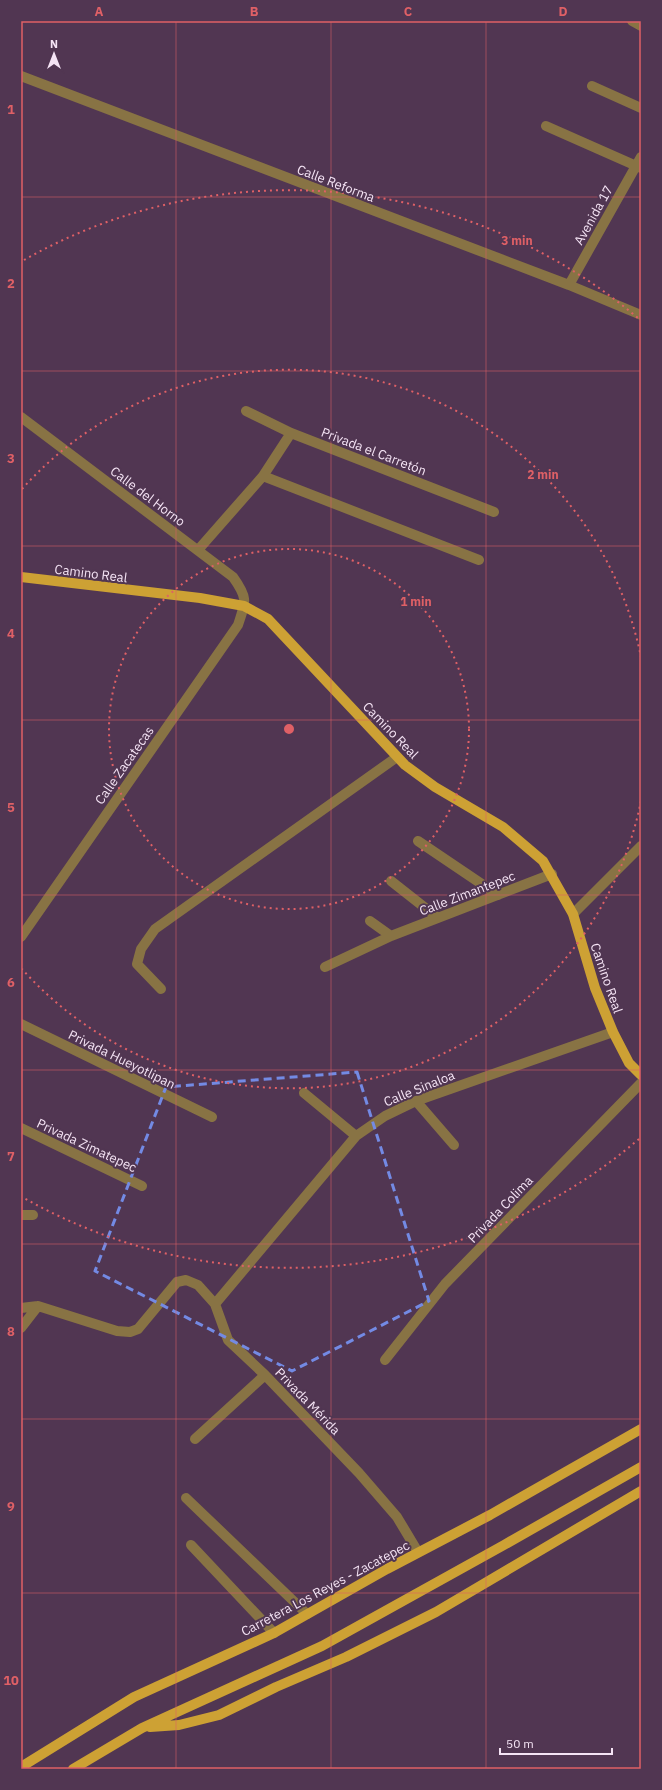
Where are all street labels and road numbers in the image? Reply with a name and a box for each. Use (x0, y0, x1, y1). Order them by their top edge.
street label: Calle Reforma (294, 161, 377, 206)
street label: Avenida 17 (570, 183, 617, 248)
street label: Privada el Carretón (319, 424, 429, 479)
street label: Calle del Horno (107, 463, 189, 530)
street label: Camino Real (54, 561, 129, 586)
street label: Camino Real (359, 698, 422, 763)
street label: Calle Zacatecas (91, 723, 158, 808)
street label: Calle Zimantepec (417, 867, 518, 920)
street label: Camino Real (587, 941, 627, 1016)
street label: Privada Hueyotlipan (65, 1026, 178, 1093)
street label: Calle Sinaloa (381, 1066, 457, 1110)
street label: Privada Zimatepec (34, 1115, 140, 1176)
street label: Privada Colima (464, 1172, 537, 1247)
street label: Privada Mérida (271, 1364, 344, 1438)
street label: Carretera Los Reyes - Zacatepec (238, 1537, 413, 1640)

